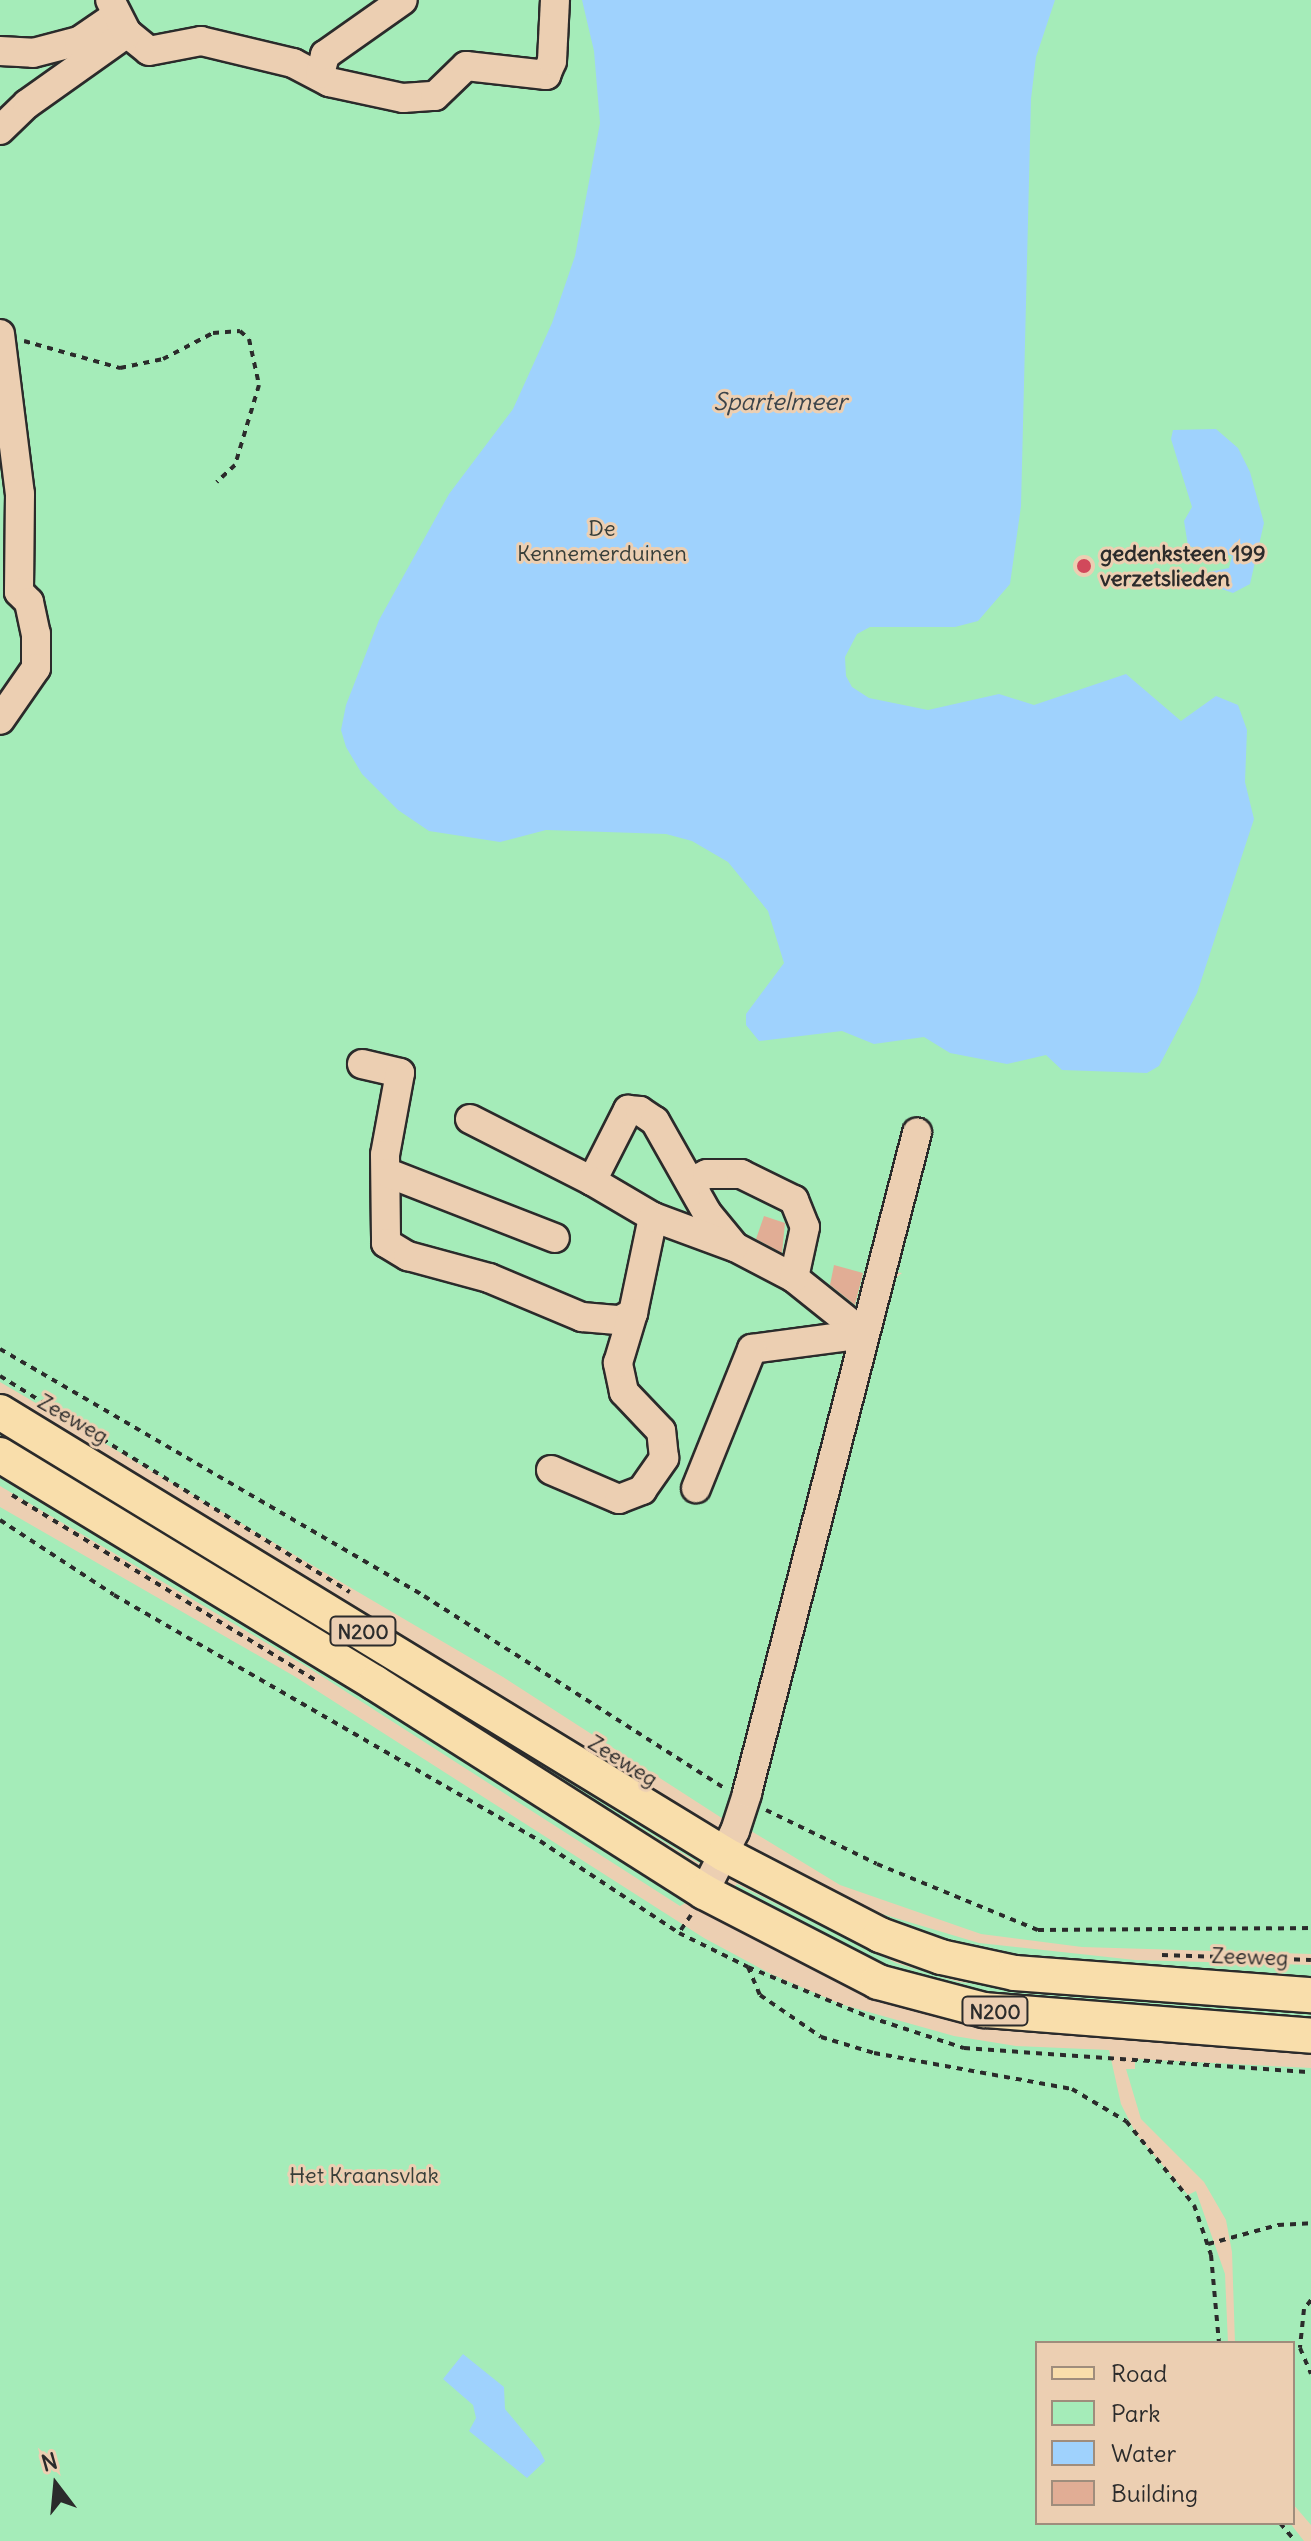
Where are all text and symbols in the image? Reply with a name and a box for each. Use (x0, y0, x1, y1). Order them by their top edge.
water label: Spartelmeer (713, 388, 847, 416)
park label: De Kennemerduinen (517, 515, 687, 566)
place label: gedenksteen 199 verzetslieden (1100, 540, 1266, 592)
marker: gedenksteen 199 verzetslieden (1075, 557, 1093, 575)
street label: Zeeweg (33, 1388, 113, 1450)
road number: N200 (329, 1615, 397, 1647)
street label: Zeeweg (583, 1729, 663, 1793)
street label: Zeeweg (1211, 1942, 1289, 1972)
road number: N200 (961, 1995, 1029, 2027)
park label: Het Kraansvlak (289, 2163, 439, 2189)
legend (1035, 2341, 1295, 2525)
text: Road (1111, 2358, 1167, 2388)
text: Park (1111, 2398, 1161, 2428)
text: Water (1111, 2438, 1176, 2468)
north arrow (16, 2445, 96, 2525)
text: N (38, 2446, 61, 2477)
text: Building (1111, 2478, 1198, 2508)

